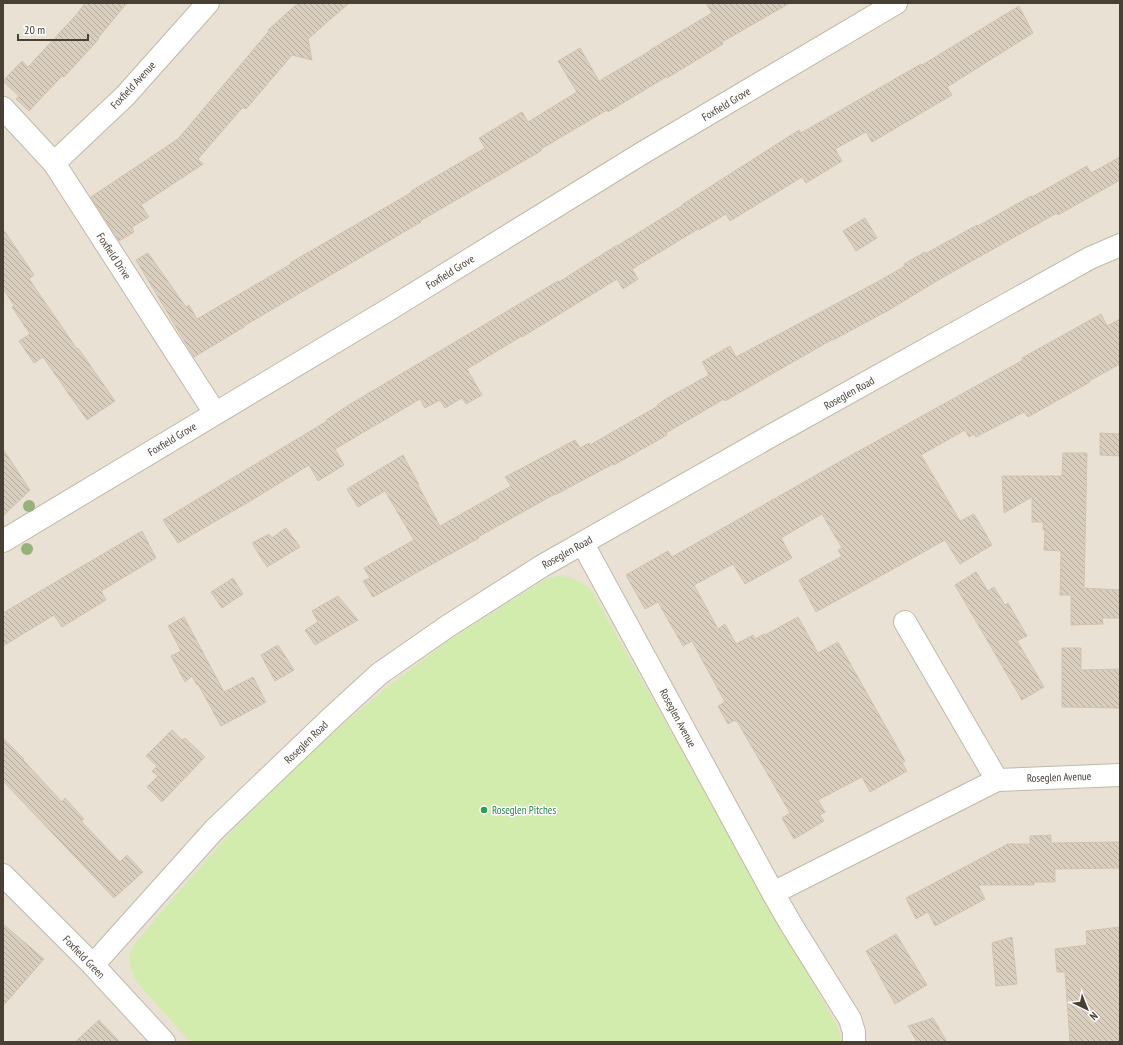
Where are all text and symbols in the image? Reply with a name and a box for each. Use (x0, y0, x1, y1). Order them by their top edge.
scale bar (18, 16, 88, 42)
text: 20 m (24, 22, 45, 37)
street label: Foxfield Avenue (107, 58, 159, 112)
street label: Foxfield Grove (699, 84, 753, 124)
street label: Foxfield Drive (94, 230, 134, 282)
street label: Foxfield Grove (423, 251, 477, 292)
street label: Roseglen Road (821, 373, 877, 413)
street label: Foxfield Grove (145, 419, 199, 459)
street label: Roseglen Road (539, 532, 595, 572)
street label: Roseglen Avenue (657, 686, 699, 750)
street label: Roseglen Road (281, 718, 331, 766)
street label: Roseglen Avenue (1027, 769, 1092, 785)
place label: Roseglen Pitches (492, 803, 556, 817)
marker: Roseglen Pitches (479, 805, 489, 815)
street label: Foxfield Green (60, 932, 108, 982)
north arrow (1067, 989, 1107, 1029)
text: N (1087, 1009, 1101, 1023)

